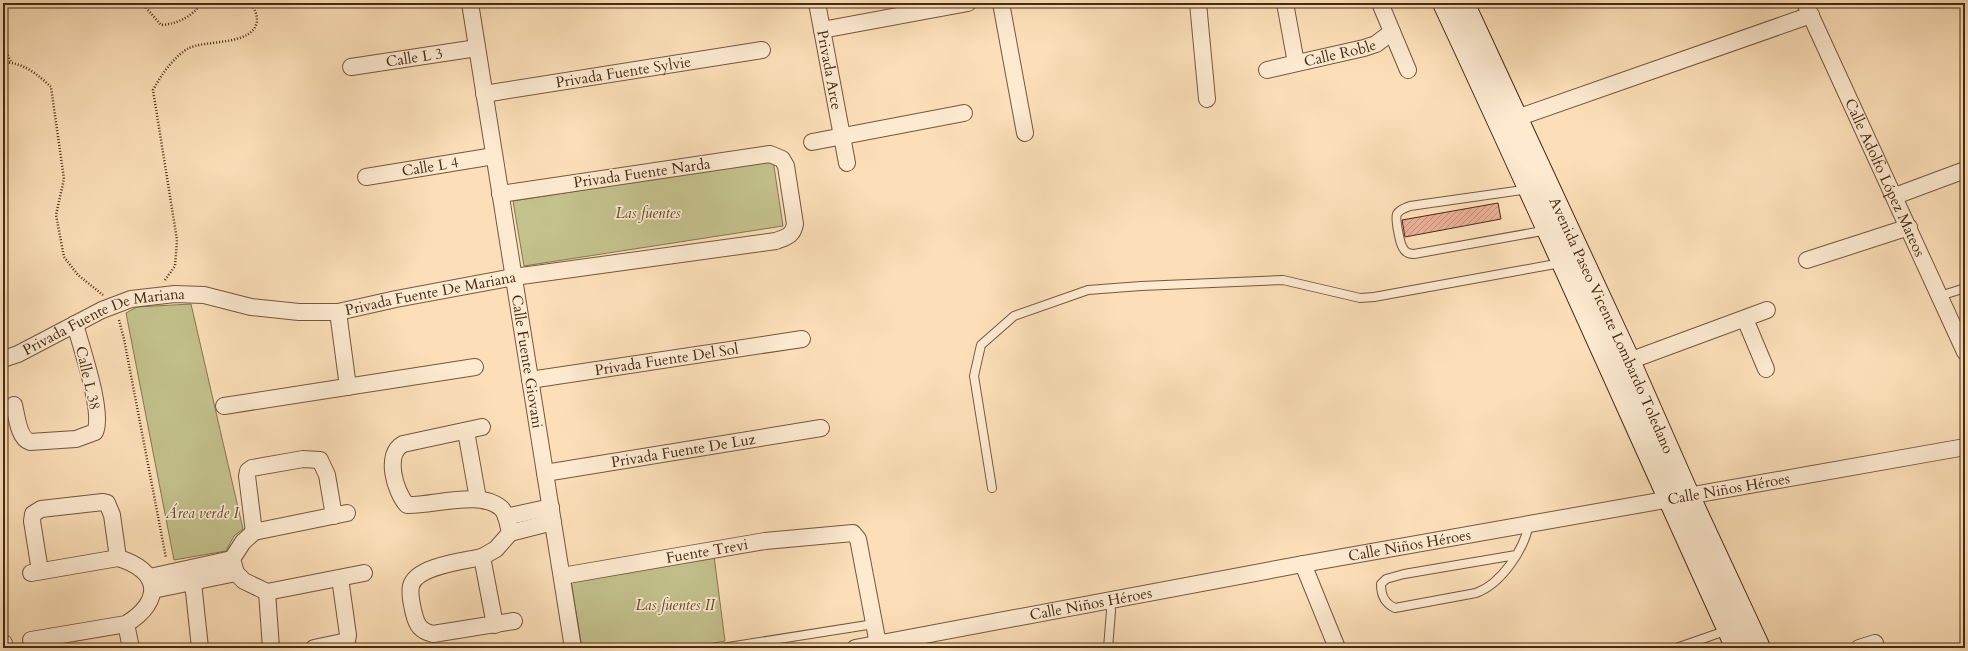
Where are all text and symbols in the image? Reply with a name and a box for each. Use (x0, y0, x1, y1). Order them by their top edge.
street label: Privada Arce (812, 28, 847, 112)
street label: Calle Roble (1302, 35, 1379, 71)
street label: Calle L 3 (384, 43, 444, 72)
street label: Privada Fuente Sylvie (554, 51, 693, 93)
street label: Calle Adolfo López Mateos (1840, 95, 1930, 260)
street label: Calle L 4 (400, 152, 460, 181)
street label: Privada Fuente Narda (572, 153, 712, 193)
street label: Avenida Paseo Vicente Lombardo Toledano (1544, 194, 1679, 457)
park label: Las fuentes (615, 203, 681, 223)
street label: Privada Fuente De Mariana (343, 267, 518, 320)
street label: Privada Fuente De Mariana (19, 284, 186, 360)
street label: Calle Fuente Giovani (507, 293, 548, 430)
street label: Privada Fuente Del Sol (593, 339, 740, 380)
street label: Calle L 38 (71, 344, 105, 412)
street label: Privada Fuente De Luz (610, 429, 757, 472)
street label: Calle Niños Héroes (1666, 468, 1791, 509)
park label: Área verde I (165, 503, 239, 523)
street label: Calle Niños Héroes (1347, 525, 1472, 566)
street label: Fuente Trevi (664, 534, 749, 568)
street label: Calle Niños Héroes (1028, 583, 1154, 625)
park label: Las fuentes II (635, 595, 716, 615)

